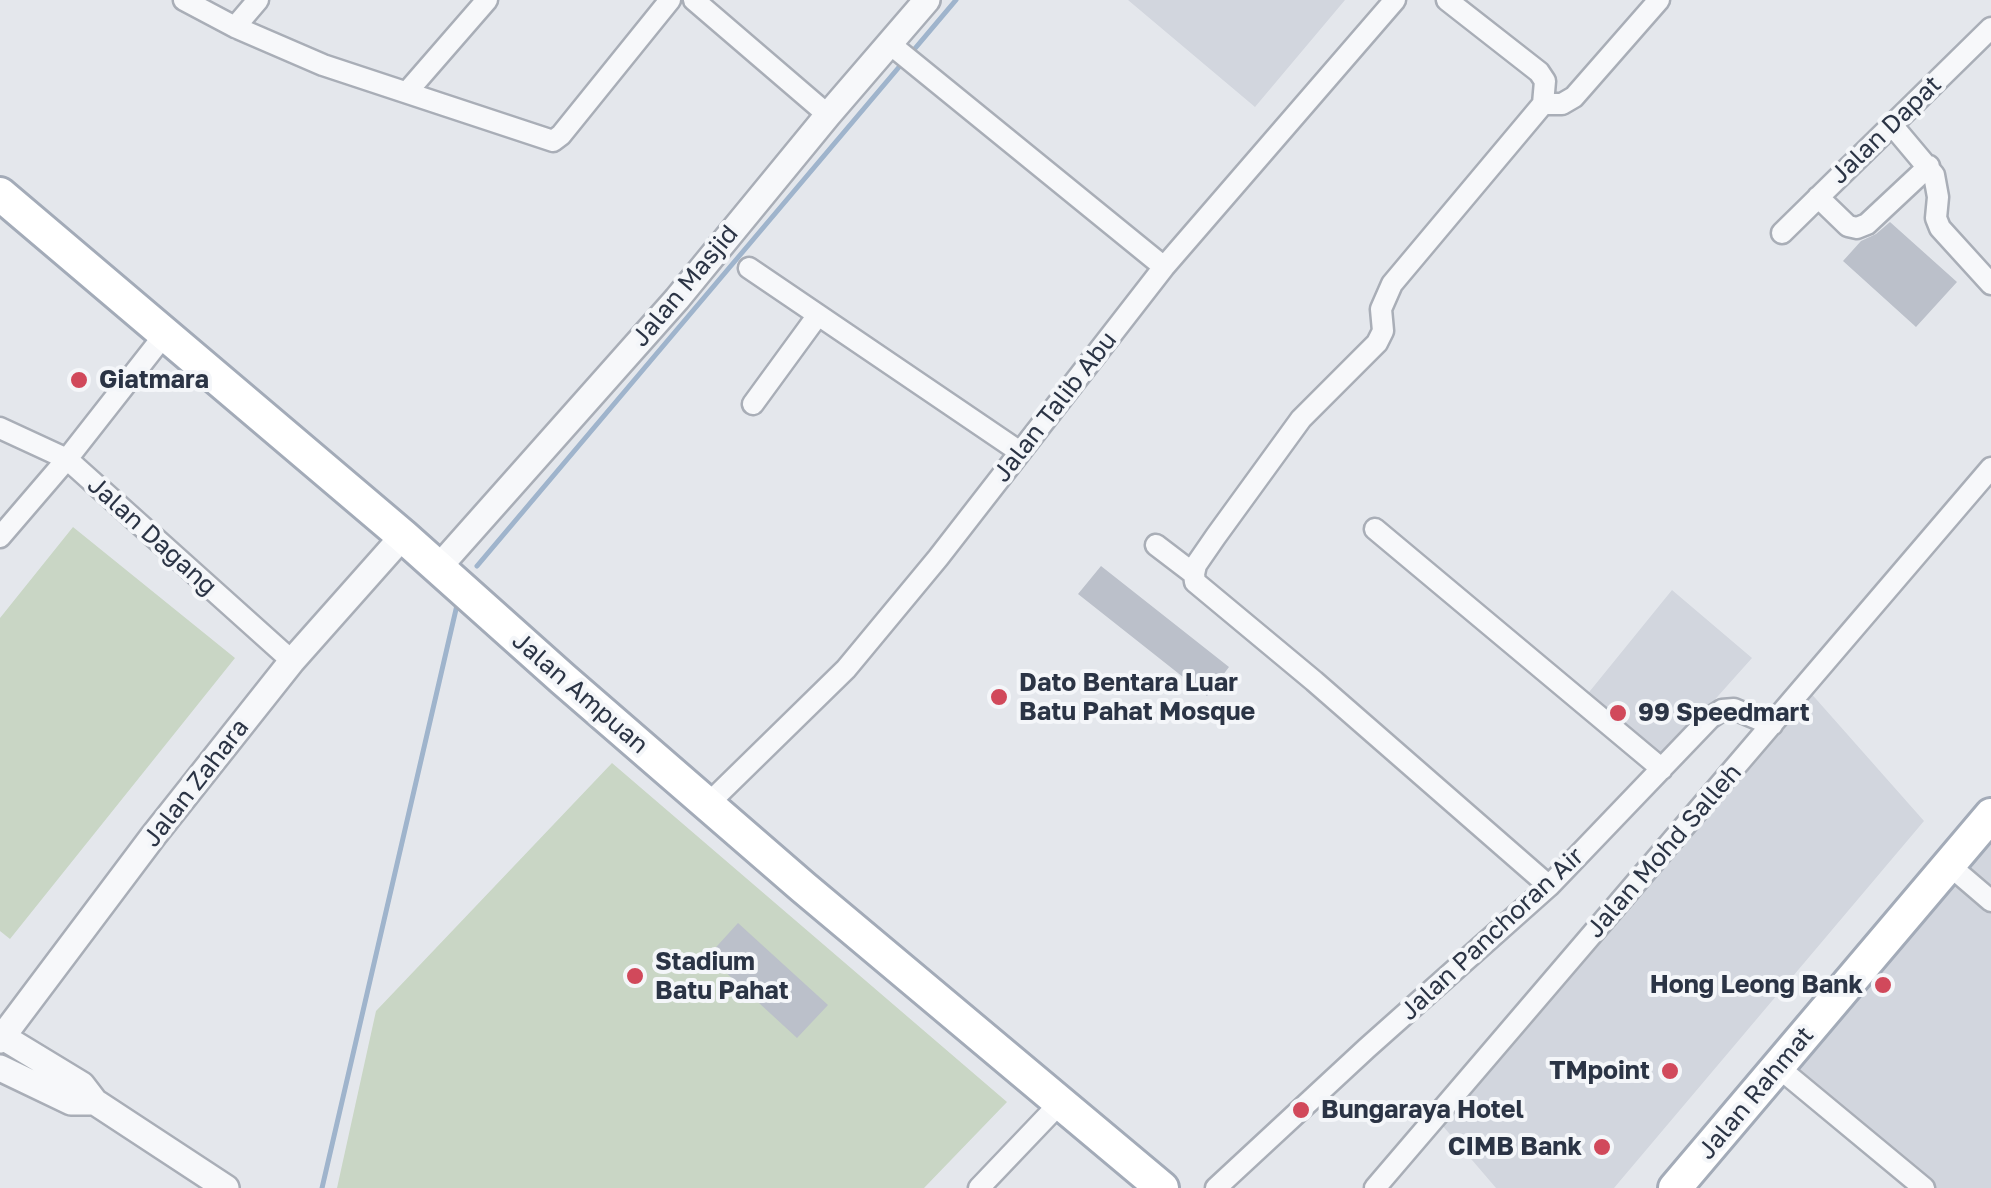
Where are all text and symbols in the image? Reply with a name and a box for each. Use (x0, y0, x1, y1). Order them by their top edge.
street label: Jalan Dapat (1824, 70, 1948, 190)
street label: Jalan Masjid (625, 219, 745, 353)
street label: Jalan Talib Abu (987, 326, 1123, 488)
place label: Giatmara (99, 365, 209, 395)
marker: Giatmara (68, 369, 90, 391)
street label: Jalan Dagang (81, 470, 223, 602)
street label: Jalan Ampuan (506, 626, 654, 760)
place label: Dato Bentara Luar Batu Pahat Mosque (1019, 668, 1255, 727)
marker: Dato Bentara Luar Batu Pahat Mosque (988, 686, 1010, 708)
place label: 99 Speedmart (1638, 698, 1810, 728)
marker: 99 Speedmart (1607, 702, 1629, 724)
street label: Jalan Zahara (137, 713, 255, 853)
street label: Jalan Mohd Salleh (1580, 758, 1748, 944)
street label: Jalan Panchoran Air (1394, 841, 1590, 1027)
place label: Stadium Batu Pahat (655, 947, 789, 1006)
marker: Stadium Batu Pahat (624, 965, 646, 987)
place label: Hong Leong Bank (1650, 970, 1863, 1000)
marker: Hong Leong Bank (1872, 974, 1894, 996)
street label: Jalan Rahmat (1692, 1021, 1820, 1165)
place label: TMpoint (1549, 1056, 1650, 1086)
marker: TMpoint (1659, 1060, 1681, 1082)
place label: Bungaraya Hotel (1321, 1095, 1524, 1125)
marker: Bungaraya Hotel (1290, 1099, 1312, 1121)
place label: CIMB Bank (1448, 1132, 1582, 1162)
marker: CIMB Bank (1591, 1136, 1613, 1158)

